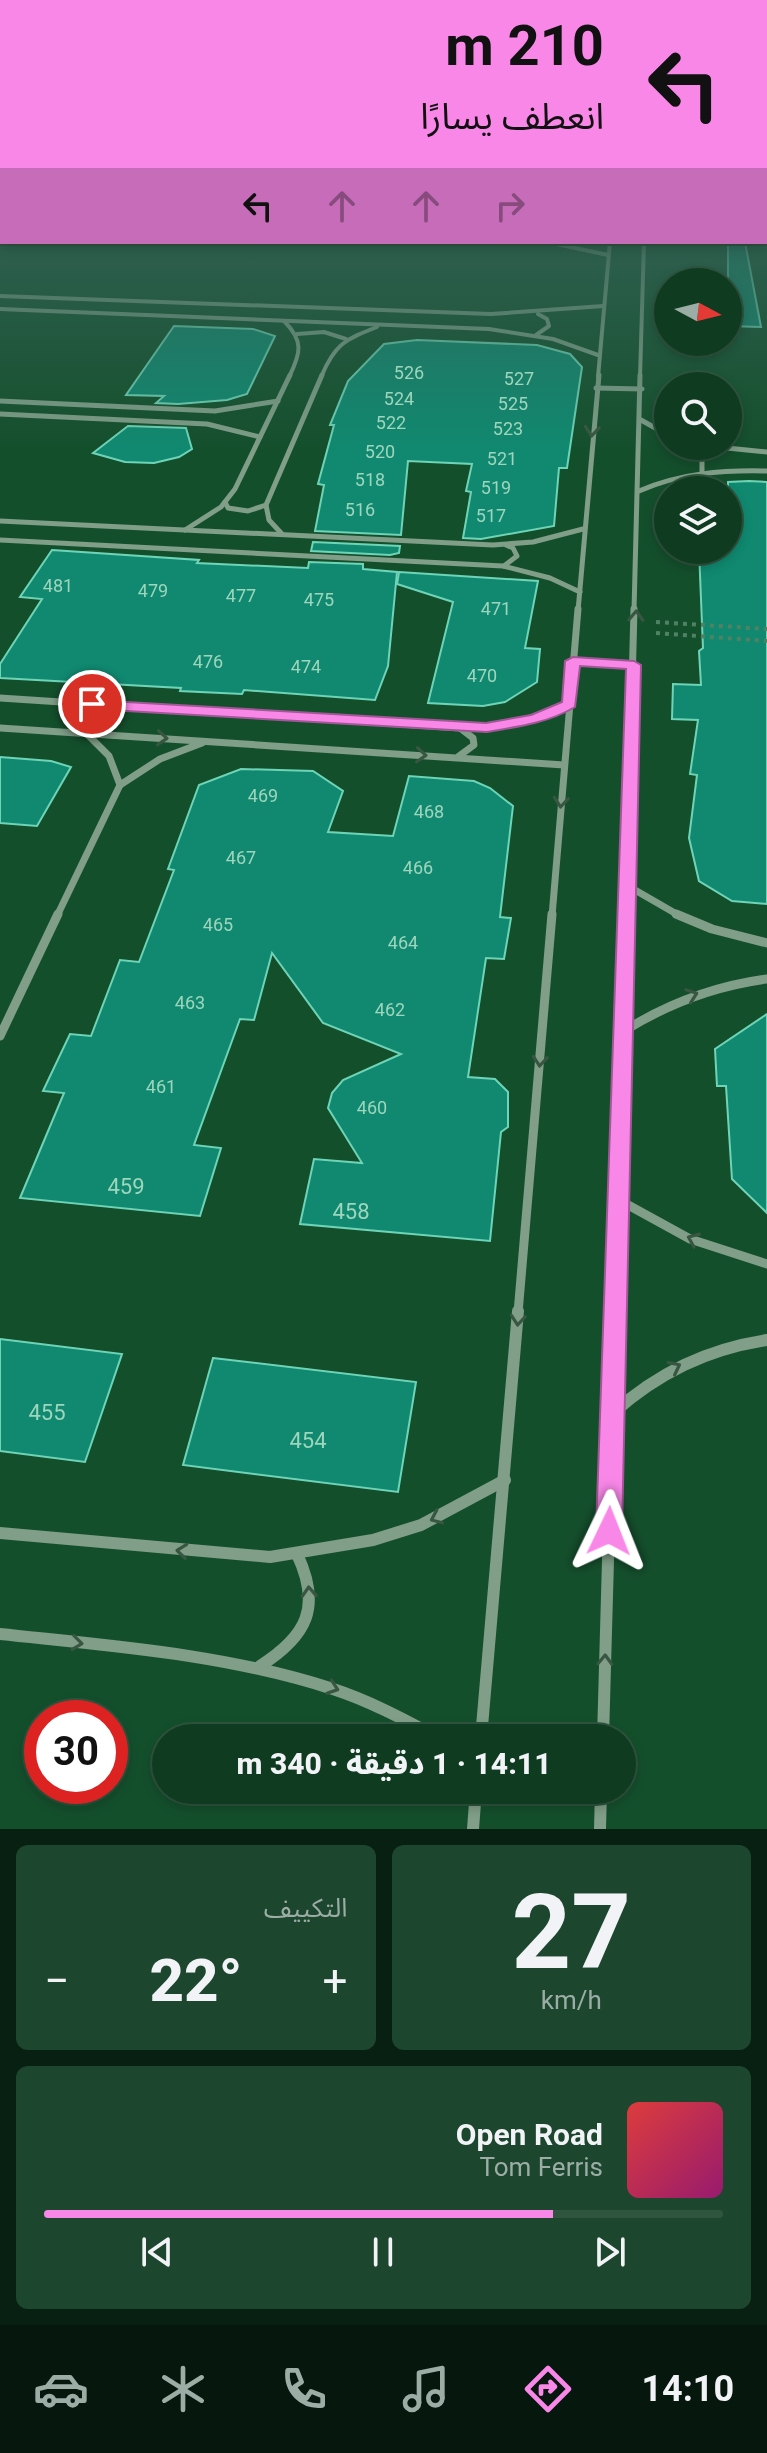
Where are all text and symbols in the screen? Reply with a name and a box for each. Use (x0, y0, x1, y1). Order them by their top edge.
text: 210 m (445, 13, 604, 79)
icon: left (632, 32, 736, 136)
text: انعطف يسارًا (420, 96, 604, 138)
icon: left (236, 184, 280, 228)
icon: ahead (320, 184, 364, 228)
icon: ahead (404, 184, 448, 228)
icon: right (488, 184, 532, 228)
north arrow (654, 268, 742, 356)
map controls (654, 268, 742, 564)
house number: 526 (394, 362, 424, 383)
house number: 527 (504, 368, 534, 389)
button: search (654, 372, 742, 460)
house number: 524 (384, 388, 414, 409)
house number: 525 (498, 393, 528, 414)
house number: 522 (376, 412, 406, 433)
house number: 523 (493, 418, 523, 439)
one-way arrow (583, 425, 600, 438)
house number: 520 (365, 441, 395, 462)
house number: 521 (487, 448, 517, 469)
house number: 518 (355, 469, 385, 490)
button: layers (654, 476, 742, 564)
house number: 519 (481, 477, 511, 498)
house number: 516 (345, 499, 375, 520)
house number: 517 (476, 505, 506, 526)
house number: 481 (43, 575, 73, 596)
house number: 479 (138, 580, 168, 601)
house number: 477 (226, 585, 256, 606)
house number: 475 (304, 589, 334, 610)
house number: 471 (481, 598, 511, 619)
one-way arrow (627, 609, 644, 622)
house number: 476 (193, 651, 223, 672)
house number: 474 (291, 656, 321, 677)
house number: 470 (467, 665, 497, 686)
pin (58, 670, 126, 738)
icon: arrive (70, 682, 114, 726)
one-way arrow (156, 729, 169, 746)
one-way arrow (415, 746, 428, 763)
house number: 469 (248, 785, 278, 806)
one-way arrow (553, 796, 570, 809)
house number: 468 (414, 801, 444, 822)
house number: 467 (226, 847, 256, 868)
house number: 466 (403, 857, 433, 878)
house number: 465 (203, 914, 233, 935)
house number: 464 (388, 932, 418, 953)
one-way arrow (684, 988, 698, 1004)
house number: 463 (175, 992, 205, 1013)
house number: 462 (375, 999, 405, 1020)
one-way arrow (532, 1055, 549, 1068)
house number: 461 (146, 1076, 176, 1097)
house number: 460 (357, 1097, 387, 1118)
house number: 459 (107, 1174, 145, 1199)
house number: 458 (332, 1199, 370, 1224)
one-way arrow (687, 1233, 701, 1249)
one-way arrow (510, 1314, 527, 1327)
one-way arrow (667, 1362, 681, 1377)
house number: 455 (28, 1400, 66, 1425)
house number: 454 (289, 1428, 327, 1453)
position arrow (567, 1489, 651, 1573)
one-way arrow (430, 1508, 445, 1524)
one-way arrow (175, 1543, 188, 1560)
one-way arrow (301, 1585, 318, 1598)
one-way arrow (71, 1635, 84, 1652)
one-way arrow (597, 1653, 614, 1666)
one-way arrow (325, 1678, 339, 1694)
speed limit sign: 30 (24, 1700, 128, 1804)
text: 14:11 · 1 دقيقة · 340 m (237, 1746, 551, 1781)
text: 27 (512, 1872, 631, 1993)
text: التكييف (264, 1893, 348, 1923)
text: 22° (149, 1945, 242, 2016)
text: − (44, 1955, 69, 2007)
text: + (323, 1955, 347, 2007)
text: km/h (541, 1985, 602, 2015)
text: Open Road (456, 2117, 603, 2152)
text: Tom Ferris (479, 2152, 603, 2182)
icon: previous (135, 2230, 179, 2274)
icon: pause (361, 2230, 405, 2274)
icon: next (588, 2230, 632, 2274)
icon: car (33, 2361, 89, 2417)
icon: climate (155, 2361, 211, 2417)
icon: phone (276, 2361, 332, 2417)
icon: music (398, 2361, 454, 2417)
icon: directions (520, 2361, 576, 2417)
text: 14:10 (641, 2368, 734, 2410)

